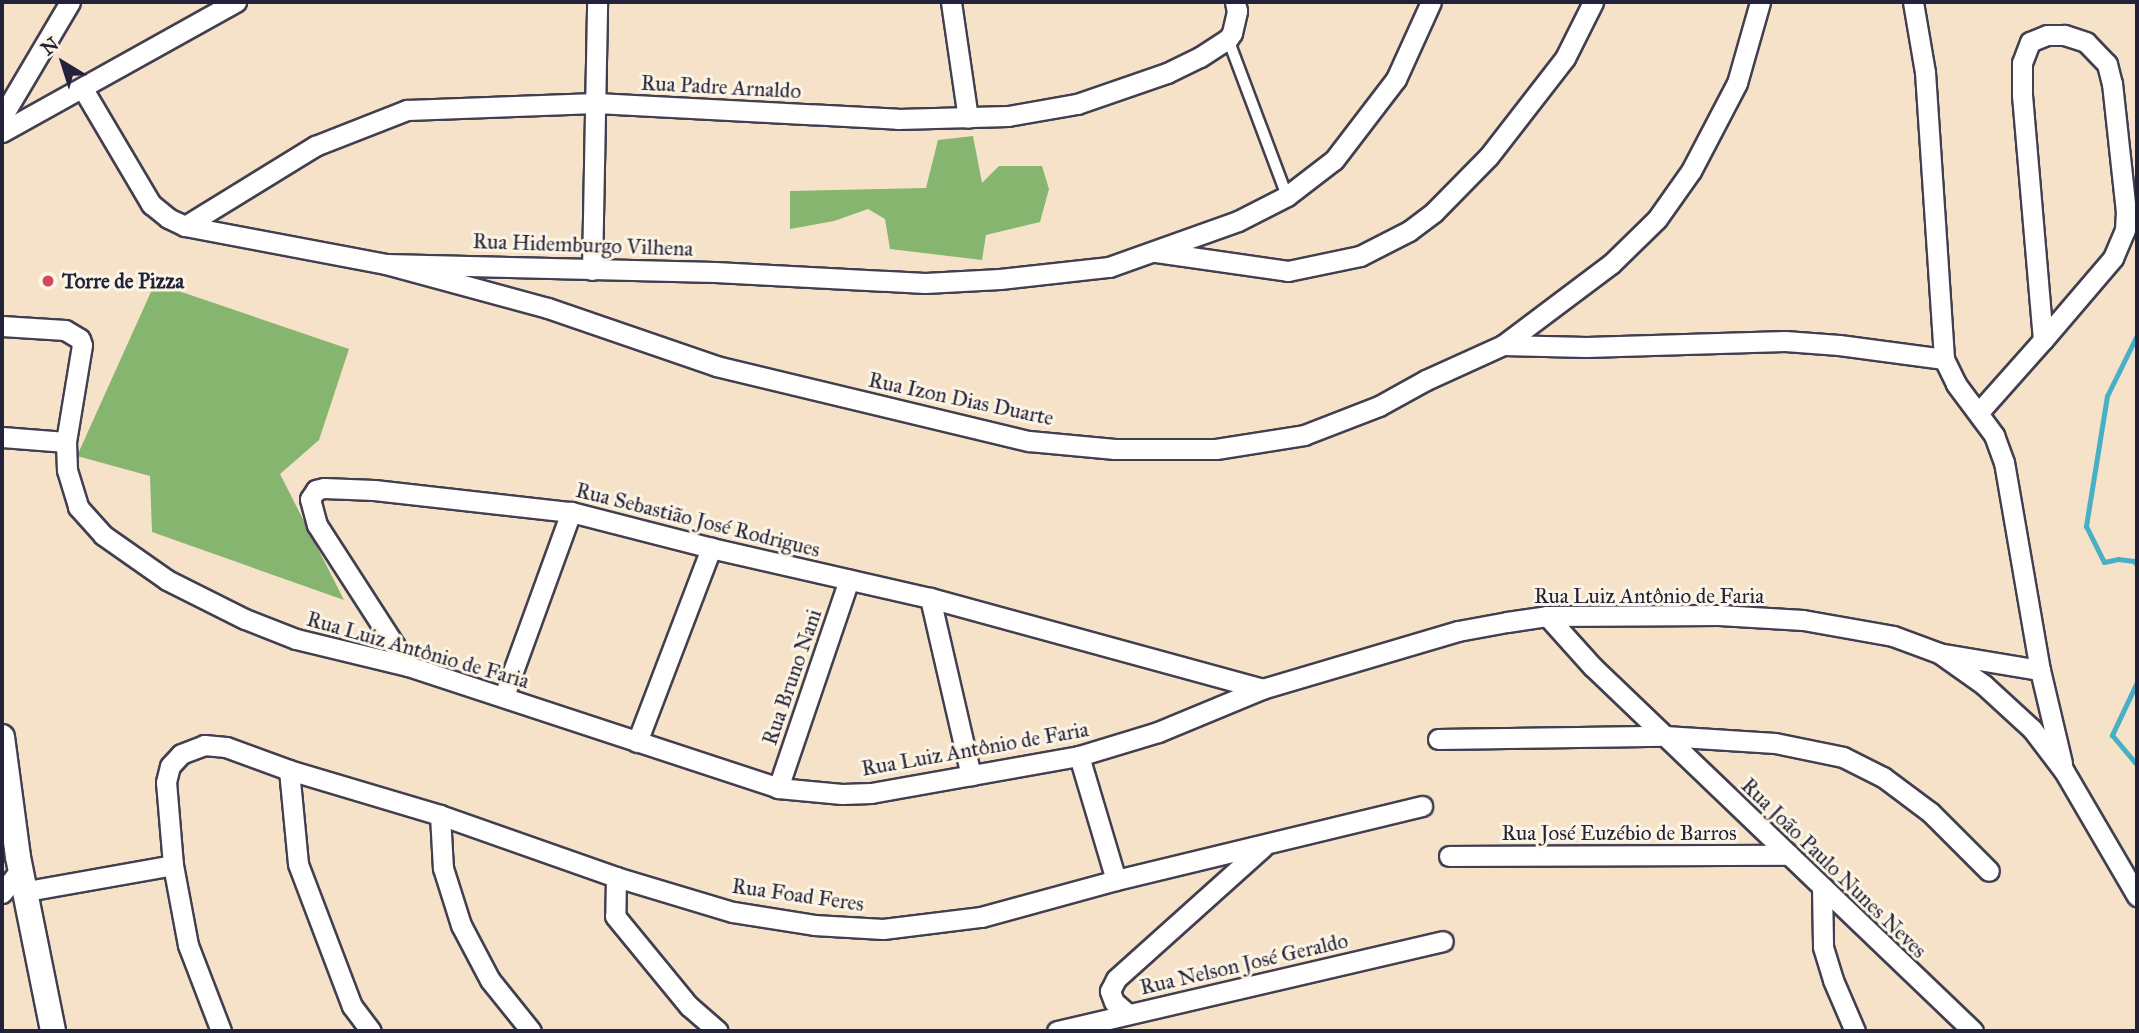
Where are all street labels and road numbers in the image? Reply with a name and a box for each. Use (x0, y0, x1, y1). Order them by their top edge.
street label: Rua Padre Arnaldo (640, 70, 802, 104)
street label: Rua Hidemburgo Vilhena (472, 229, 694, 261)
street label: Rua Izon Dias Duarte (866, 367, 1056, 431)
street label: Rua Sebastião José Rodrigues (573, 477, 823, 563)
street label: Rua Luiz Antônio de Faria (1534, 583, 1764, 609)
street label: Rua Luiz Antônio de Faria (304, 606, 532, 694)
street label: Rua Bruno Nani (757, 606, 827, 748)
street label: Rua Luiz Antônio de Faria (859, 717, 1091, 781)
street label: Rua João Paulo Nunes Neves (1736, 773, 1932, 963)
street label: Rua José Euzébio de Barros (1501, 820, 1737, 846)
street label: Rua Foad Feres (730, 873, 866, 917)
street label: Rua Nelson José Geraldo (1137, 928, 1351, 1000)

